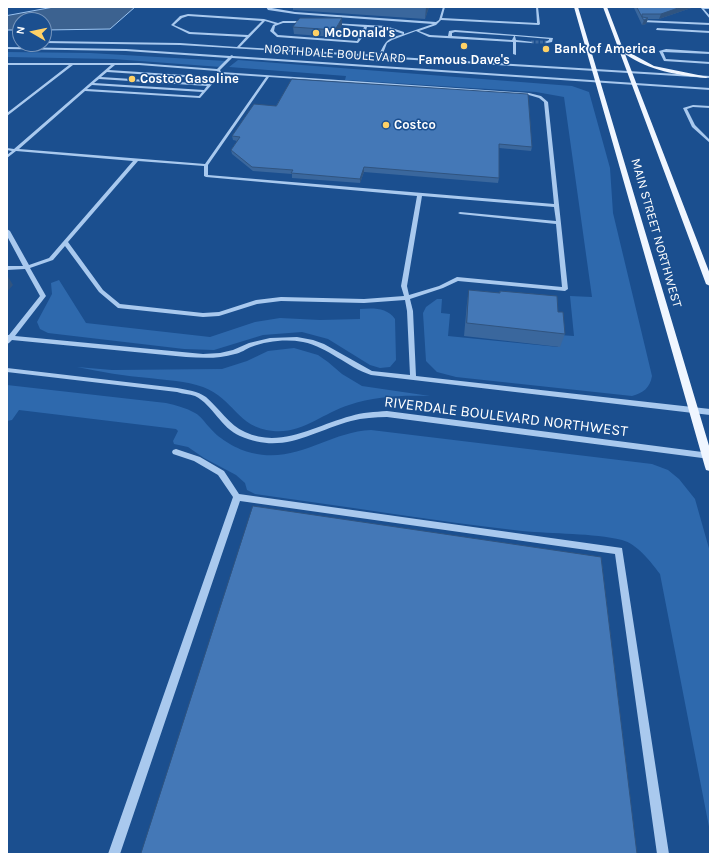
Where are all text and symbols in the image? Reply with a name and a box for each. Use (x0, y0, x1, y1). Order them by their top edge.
north arrow (12, 12, 52, 52)
text: N (14, 25, 28, 35)
place label: McDonald's (324, 25, 395, 41)
marker: McDonald's (311, 28, 321, 38)
street label: NORTHDALE BOULEVARD (264, 41, 406, 67)
marker: Famous Dave's (459, 41, 469, 51)
place label: Bank of America (554, 41, 656, 57)
marker: Bank of America (541, 44, 551, 54)
place label: Famous Dave's (418, 52, 510, 68)
place label: Costco Gasoline (140, 71, 239, 87)
marker: Costco Gasoline (127, 74, 137, 84)
place label: Costco (394, 117, 436, 133)
marker: Costco (381, 120, 391, 130)
street label: MAIN STREET NORTHWEST (627, 157, 685, 309)
street label: RIVERDALE BOULEVARD NORTHWEST (383, 393, 629, 441)

